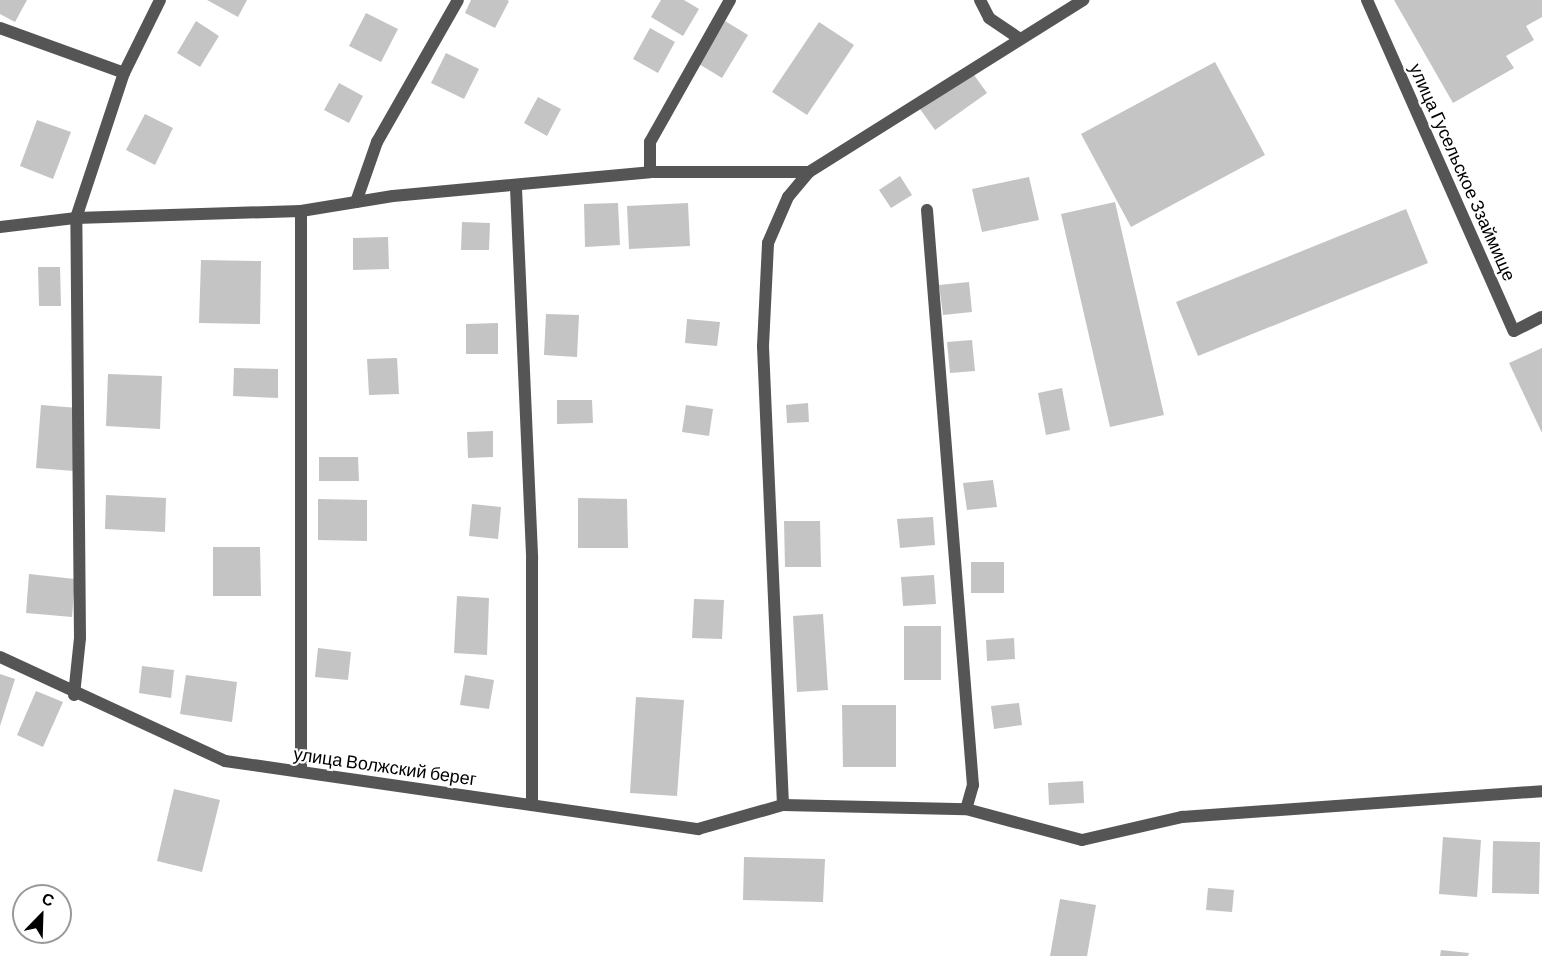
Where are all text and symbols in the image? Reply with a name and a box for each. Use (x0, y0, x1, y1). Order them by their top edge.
street label: улица Гусельское Ззаймище (1405, 60, 1521, 284)
street label: улица Волжский берег (292, 742, 478, 790)
north arrow (12, 884, 72, 944)
text: С (39, 888, 57, 910)

